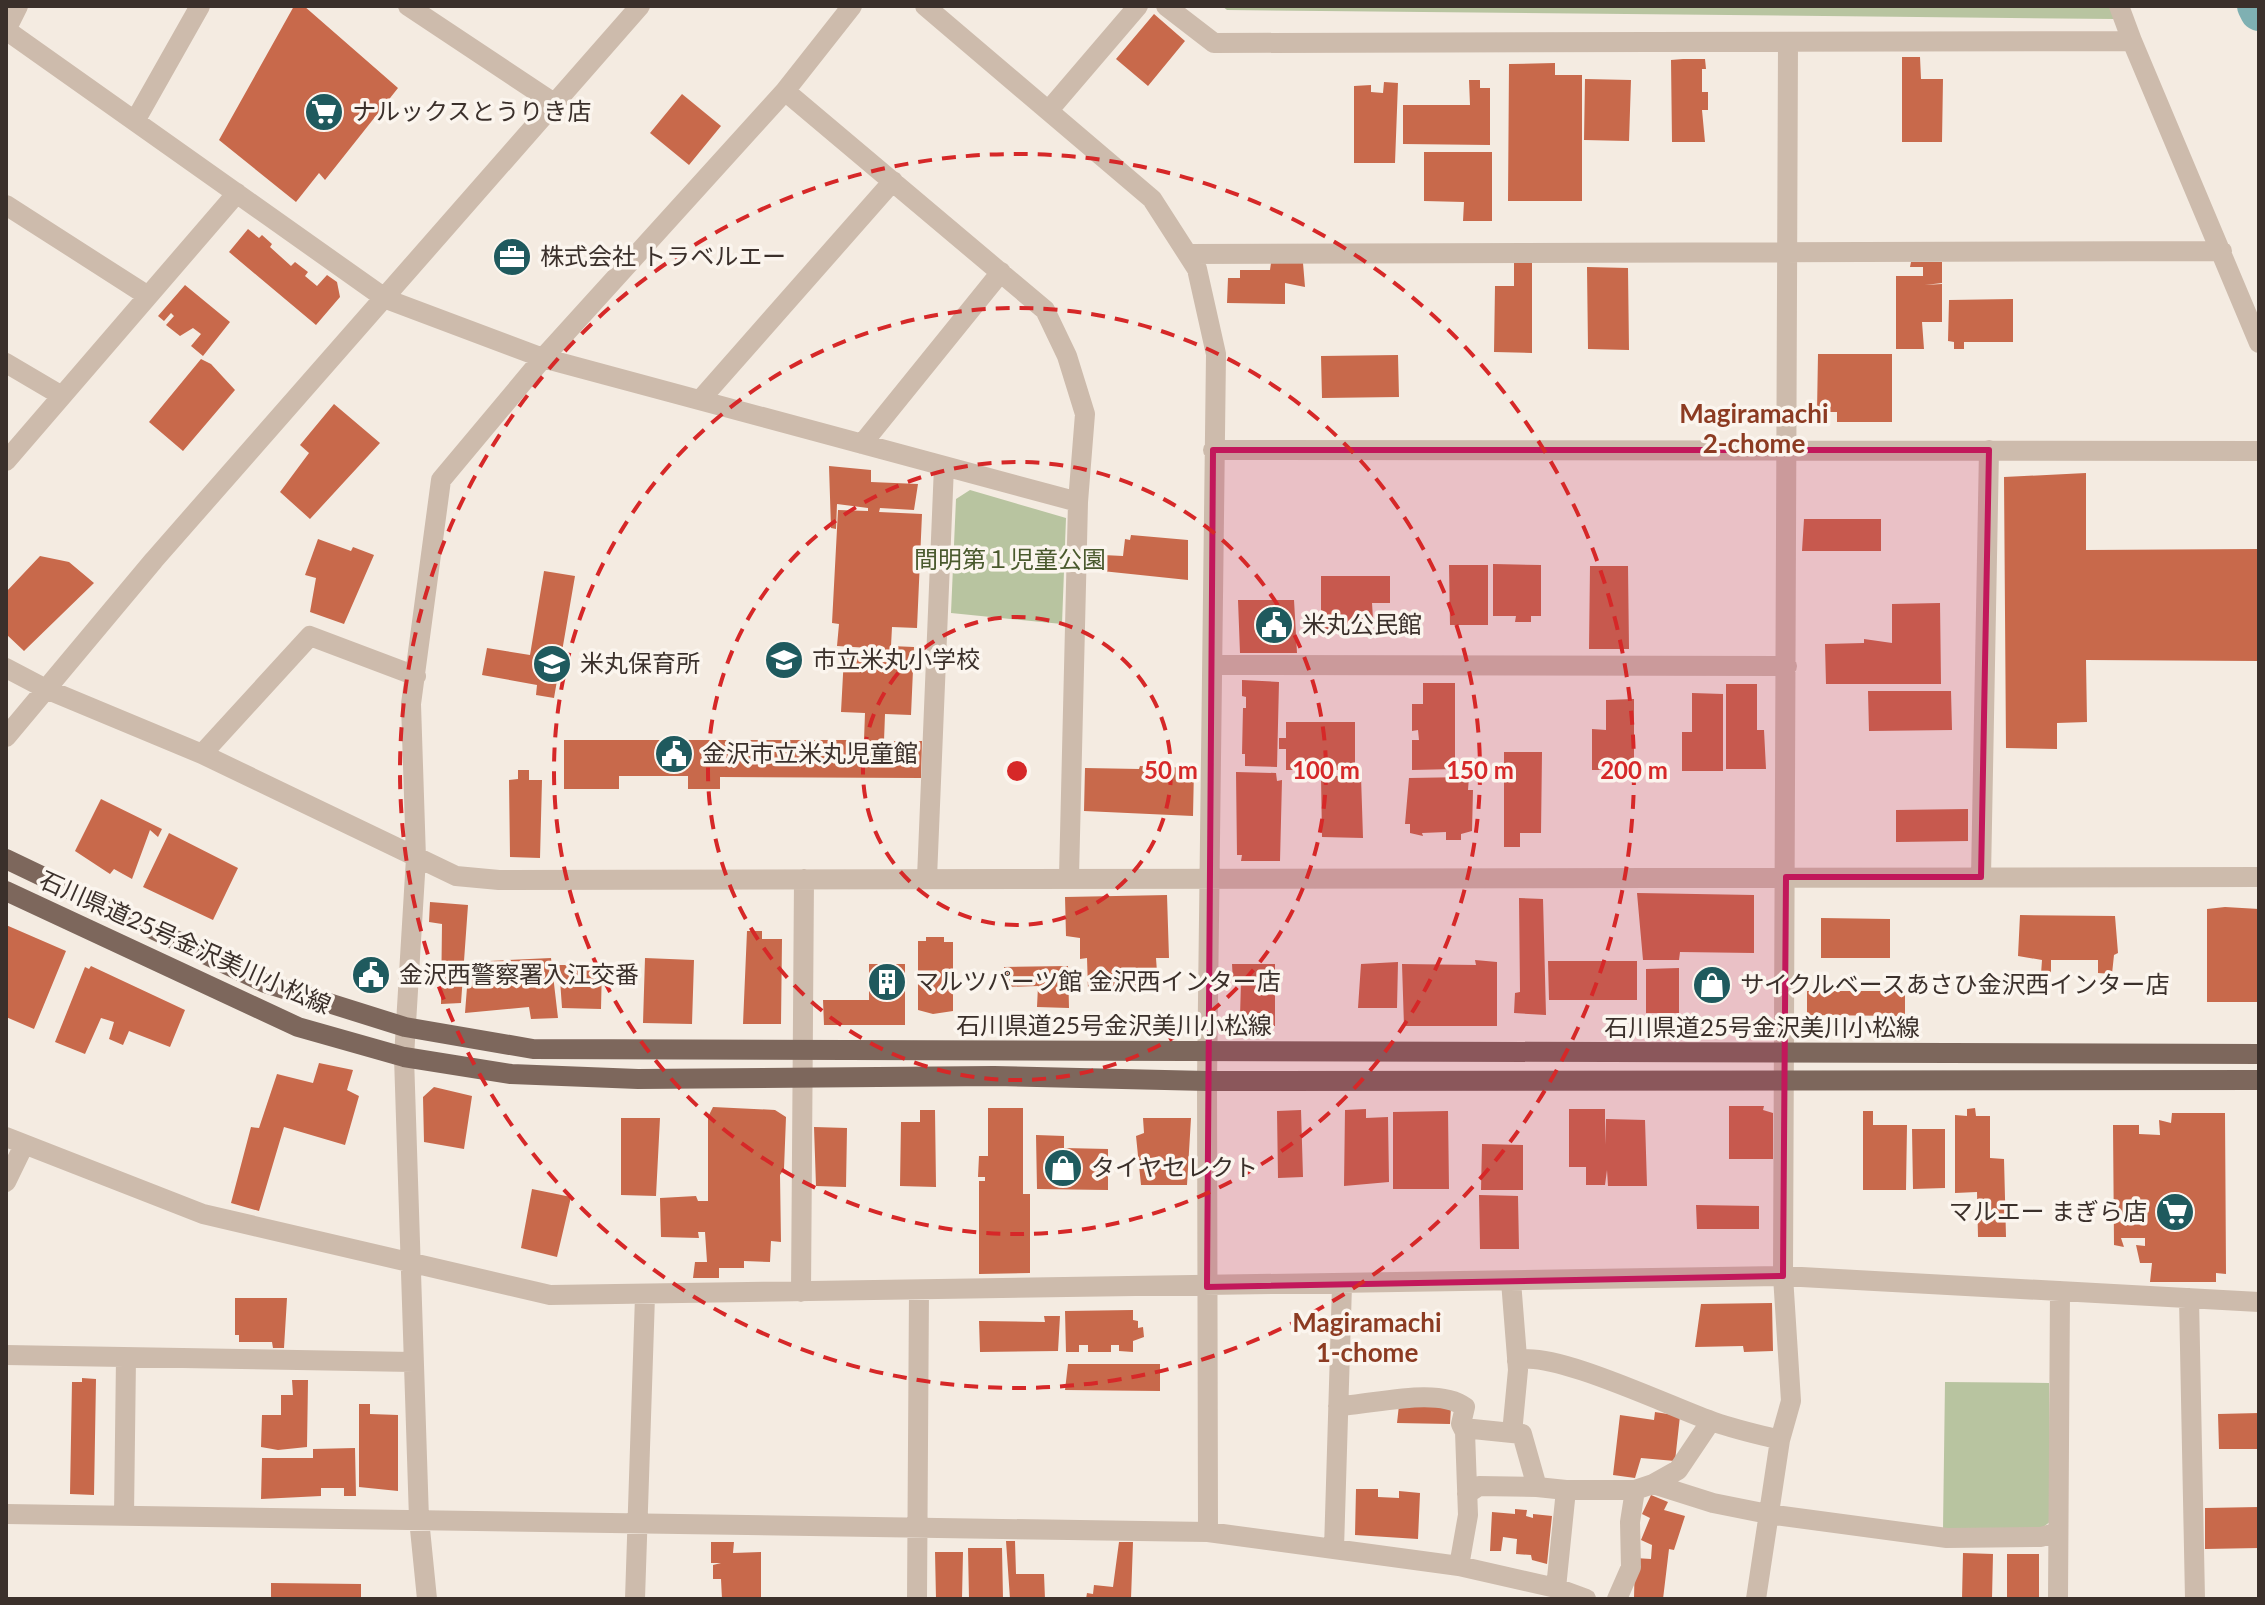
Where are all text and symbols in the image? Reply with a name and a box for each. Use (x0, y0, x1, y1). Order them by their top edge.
supermarket icon: ナルックスとうりき店 (303, 91, 345, 133)
place label: ナルックスとうりき店 (352, 96, 591, 125)
office icon: 株式会社 トラベルエー (491, 236, 533, 278)
place label: 株式会社 トラベルエー (540, 241, 786, 270)
district label: Magiramachi 2-chome (1679, 397, 1829, 459)
park label: 間明第１児童公園 (914, 544, 1106, 573)
public building icon: 米丸公民館 (1253, 604, 1295, 646)
place label: 米丸公民館 (1302, 609, 1422, 638)
school or university icon: 市立米丸小学校 (763, 639, 805, 681)
school or university icon: 米丸保育所 (531, 643, 573, 685)
place label: 市立米丸小学校 (812, 644, 980, 673)
place label: 米丸保育所 (580, 648, 700, 677)
public building icon: 金沢市立米丸児童館 (653, 733, 695, 775)
place label: 金沢市立米丸児童館 (702, 738, 918, 767)
text: 50 m (1144, 755, 1198, 784)
text: 100 m (1292, 755, 1360, 784)
text: 150 m (1446, 755, 1514, 784)
text: 200 m (1600, 755, 1668, 784)
centre of rings (1003, 757, 1031, 785)
street label: 石川県道25号金沢美川小松線 (35, 864, 336, 1019)
public building icon: 金沢西警察署入江交番 (350, 954, 392, 996)
place label: 金沢西警察署入江交番 (399, 959, 639, 988)
building icon: マルツパーツ館 金沢西インター店 (866, 961, 908, 1003)
shop icon: サイクルベースあさひ金沢西インター店 (1691, 964, 1733, 1006)
place label: マルツパーツ館 金沢西インター店 (915, 966, 1281, 995)
place label: サイクルベースあさひ金沢西インター店 (1740, 969, 2170, 998)
street label: 石川県道25号金沢美川小松線 (956, 1010, 1272, 1039)
street label: 石川県道25号金沢美川小松線 (1604, 1012, 1920, 1041)
shop icon: タイヤセレクト (1042, 1147, 1084, 1189)
place label: タイヤセレクト (1091, 1152, 1258, 1181)
supermarket icon: マルエー まぎら店 (2154, 1191, 2196, 1233)
place label: マルエー まぎら店 (1949, 1196, 2147, 1225)
district label: Magiramachi 1-chome (1292, 1306, 1442, 1368)

